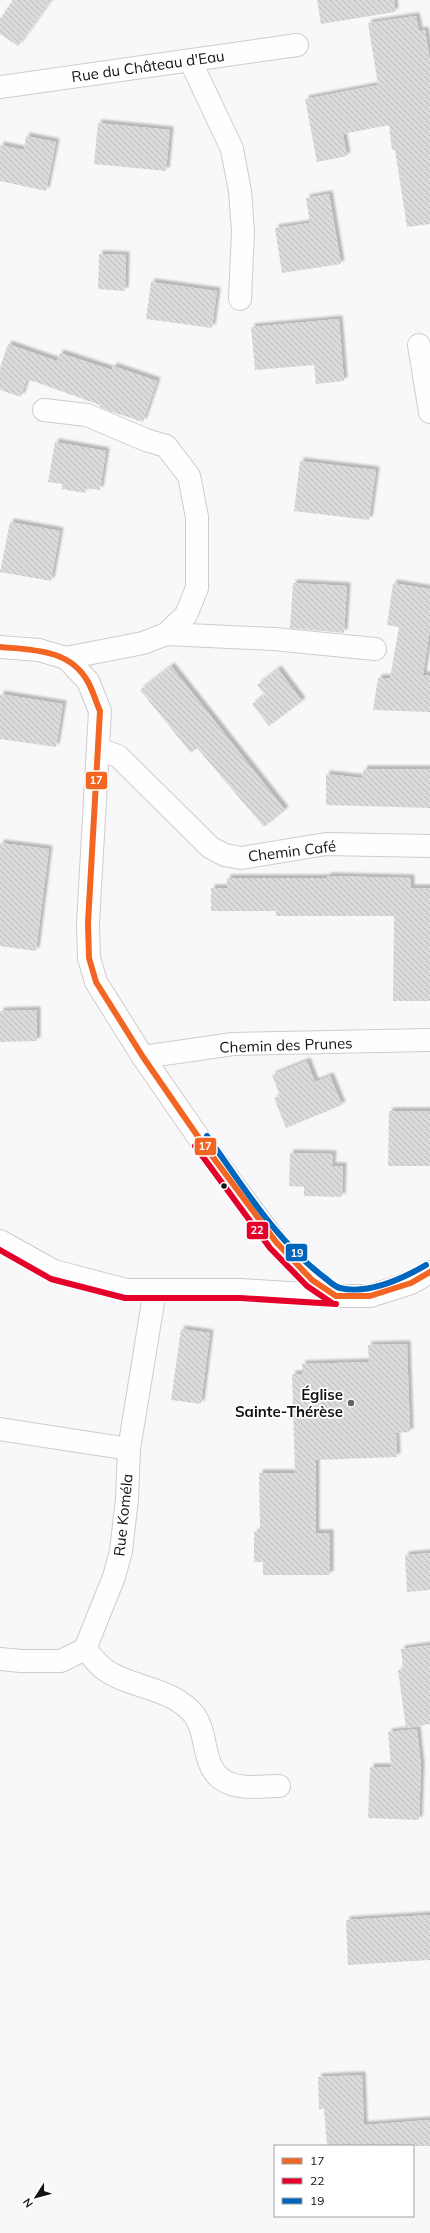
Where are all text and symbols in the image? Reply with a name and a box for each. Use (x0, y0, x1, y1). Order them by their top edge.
street label: Rue du Château d'Eau (70, 46, 226, 86)
line badge: 17 (85, 771, 108, 790)
text: 17 (89, 773, 103, 787)
street label: Chemin Café (247, 836, 337, 866)
street label: Chemin des Prunes (219, 1033, 353, 1057)
line badge: 17 (194, 1137, 217, 1156)
text: 17 (198, 1139, 212, 1153)
unlabelled marker (219, 1181, 229, 1191)
line badge: 22 (246, 1221, 269, 1240)
text: 22 (250, 1223, 264, 1237)
line badge: 19 (285, 1243, 308, 1262)
text: 19 (290, 1246, 304, 1260)
place label: Église Sainte-Thérèse (235, 1385, 343, 1421)
marker: Église Sainte-Thérèse (346, 1398, 356, 1408)
street label: Rue Koméla (109, 1473, 137, 1557)
legend (274, 2145, 414, 2217)
text: 17 (310, 2153, 324, 2168)
text: 22 (310, 2173, 324, 2188)
north arrow (16, 2177, 56, 2217)
text: 19 (310, 2193, 324, 2208)
text: N (20, 2195, 36, 2210)

